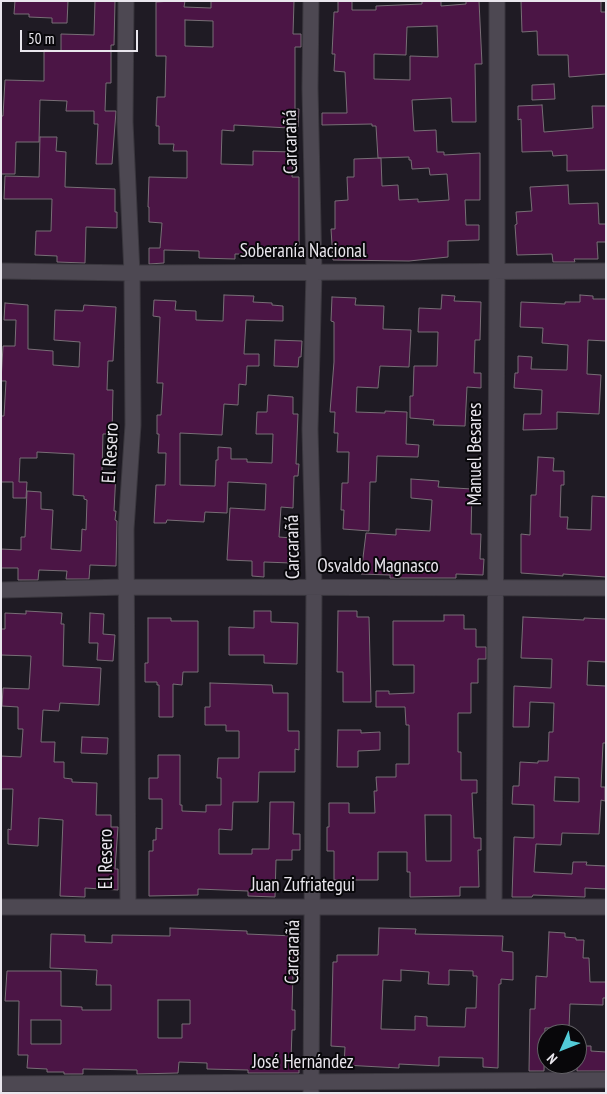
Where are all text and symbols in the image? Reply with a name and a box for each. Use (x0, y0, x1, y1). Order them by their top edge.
scale bar (22, 20, 140, 52)
text: 50 m (28, 29, 54, 48)
street label: Carcarañá (279, 110, 303, 174)
street label: Soberanía Nacional (240, 241, 366, 263)
street label: Manuel Besares (465, 403, 487, 505)
street label: El Resero (98, 422, 124, 484)
street label: Carcarañá (281, 515, 305, 579)
street label: Osvaldo Magnasco (317, 556, 439, 578)
street label: El Resero (96, 829, 118, 889)
street label: Juan Zufriategui (251, 875, 355, 897)
street label: Carcarañá (281, 920, 305, 984)
north arrow (537, 1024, 587, 1074)
text: N (543, 1050, 561, 1068)
street label: José Hernández (252, 1052, 354, 1074)

